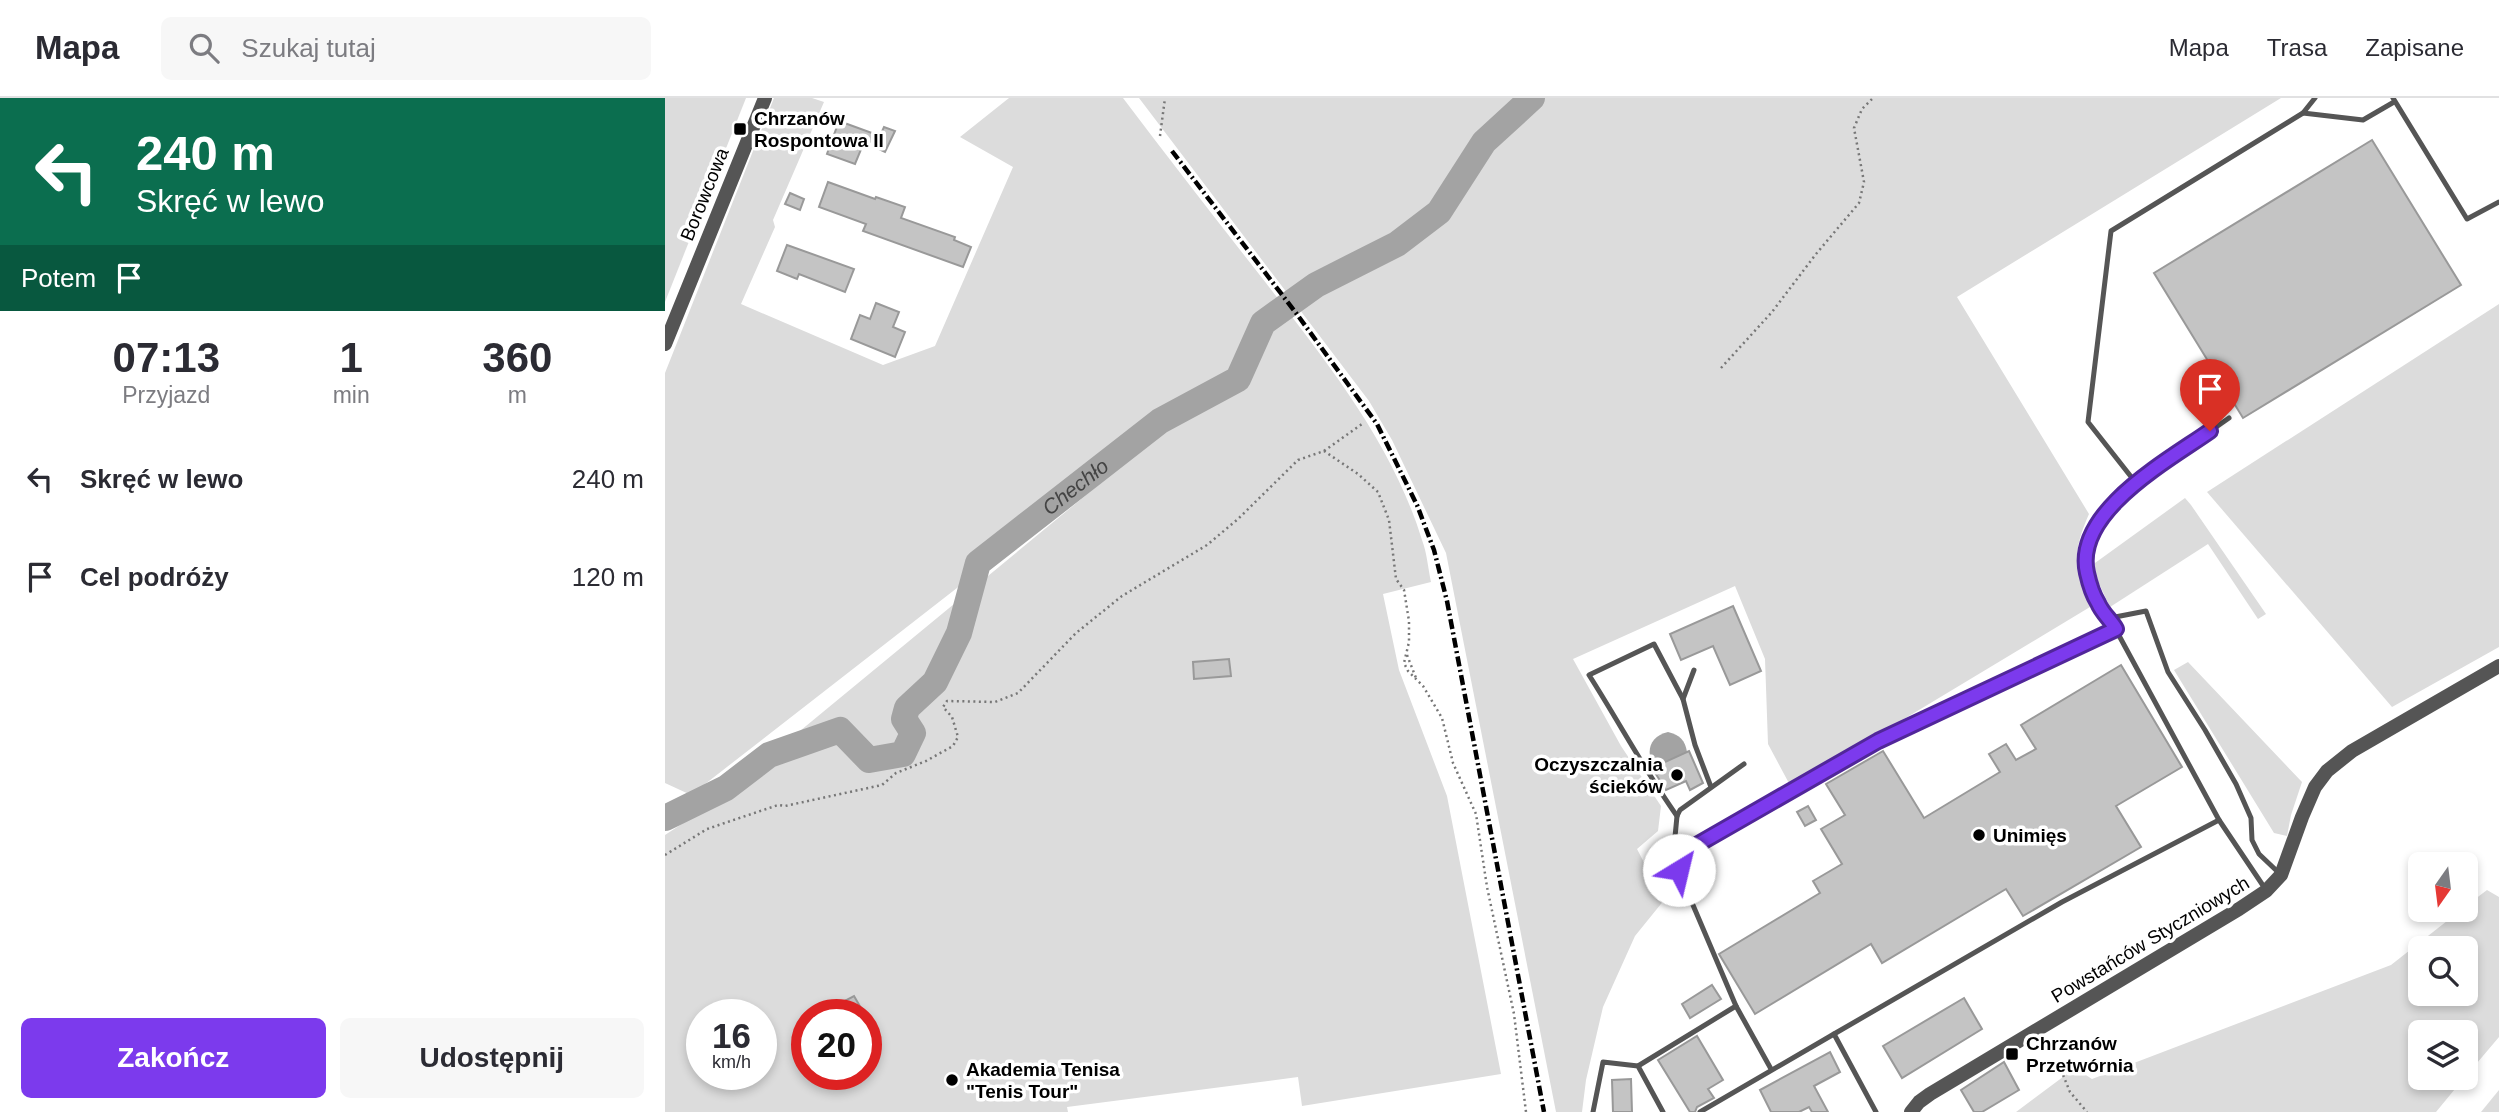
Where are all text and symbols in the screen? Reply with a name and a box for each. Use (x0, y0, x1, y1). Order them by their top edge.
search box (161, 17, 651, 80)
text: Mapa (35, 29, 119, 66)
icon: search (185, 29, 223, 67)
text: Szukaj tutaj (241, 33, 376, 63)
text: Mapa (2169, 34, 2229, 61)
text: Trasa (2267, 34, 2327, 61)
text: Zapisane (2365, 34, 2464, 61)
place label: Chrzanów Rospontowa II (754, 108, 884, 151)
marker: Chrzanów Rospontowa II (732, 121, 748, 137)
icon: left (21, 126, 112, 217)
text: 240 m (136, 126, 275, 180)
street label: Borowcowa (676, 144, 733, 244)
text: Skręć w lewo (136, 183, 325, 219)
icon: arrive (110, 259, 148, 297)
text: Potem (21, 263, 96, 293)
text: 07:13 (113, 334, 220, 381)
text: 1 (339, 334, 363, 381)
text: 360 (482, 334, 552, 381)
pin (2180, 359, 2240, 431)
icon: arrive (2191, 370, 2229, 408)
text: Przyjazd (122, 382, 210, 408)
text: min (333, 382, 370, 408)
text: m (508, 382, 527, 408)
water label: Chechło (1038, 454, 1113, 519)
icon: left (21, 460, 59, 498)
text: Skręć w lewo (80, 464, 243, 494)
text: 240 m (572, 464, 644, 494)
icon: arrive (21, 558, 59, 596)
text: Cel podróży (80, 562, 229, 592)
text: 120 m (572, 562, 644, 592)
place label: Oczyszczalnia ścieków (1534, 754, 1663, 797)
marker: Oczyszczalnia ścieków (1669, 767, 1685, 783)
place label: Unimięs (1993, 825, 2067, 846)
marker: Unimięs (1971, 827, 1987, 843)
position arrow (1642, 833, 1716, 907)
north arrow (2408, 852, 2478, 922)
map controls (2408, 852, 2478, 1090)
street label: Powstańców Styczniowych (2048, 872, 2253, 1007)
button: search (2408, 936, 2478, 1006)
speed limit sign: 20 (791, 999, 882, 1090)
text: 16 (712, 1016, 751, 1055)
button: Zakończ (21, 1018, 326, 1098)
button: Udostępnij (340, 1018, 644, 1098)
button: layers (2408, 1020, 2478, 1090)
place label: Chrzanów Przetwórnia (2026, 1033, 2134, 1076)
marker: Chrzanów Przetwórnia (2004, 1046, 2020, 1062)
text: km/h (712, 1052, 751, 1072)
place label: Akademia Tenisa "Tenis Tour" (966, 1059, 1120, 1102)
marker: Akademia Tenisa "Tenis Tour" (944, 1072, 960, 1088)

